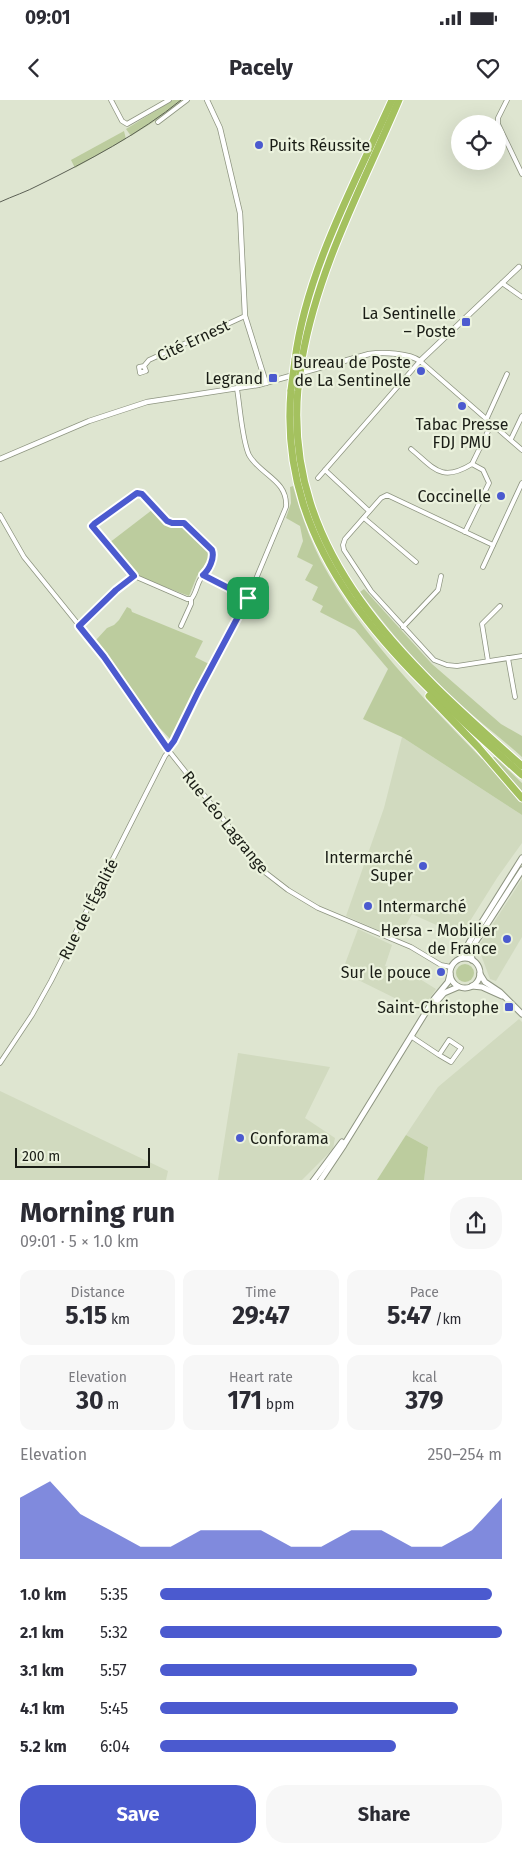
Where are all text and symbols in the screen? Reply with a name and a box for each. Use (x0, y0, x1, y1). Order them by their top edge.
text: 09:01 (25, 6, 71, 29)
icon: back (20, 54, 48, 82)
text: Pacely (229, 54, 293, 81)
icon: heart (474, 54, 502, 82)
map controls (451, 115, 506, 170)
button: locate (451, 115, 506, 170)
place label: Puits Réussite (269, 136, 370, 155)
marker: Puits Réussite (253, 139, 265, 151)
place label: La Sentinelle – Poste (362, 304, 456, 341)
street label: Cité Ernest (154, 315, 233, 366)
marker: La Sentinelle – Poste (460, 316, 472, 328)
place label: Bureau de Poste de La Sentinelle (293, 353, 411, 390)
marker: Bureau de Poste de La Sentinelle (415, 365, 427, 377)
place label: Legrand (205, 369, 263, 388)
marker: Legrand (267, 372, 279, 384)
marker: Tabac Presse FDJ PMU (456, 400, 468, 412)
place label: Tabac Presse FDJ PMU (415, 415, 509, 452)
place label: Coccinelle (417, 487, 491, 506)
marker: Coccinelle (495, 490, 507, 502)
pin (227, 577, 269, 619)
icon: arrive (234, 584, 262, 612)
street label: Rue Léo Lagrange (178, 767, 273, 878)
place label: Intermarché Super (325, 848, 414, 885)
street label: Rue de l'Égalité (54, 855, 122, 963)
marker: Intermarché Super (417, 860, 429, 872)
place label: Intermarché (378, 897, 466, 916)
marker: Intermarché (362, 900, 374, 912)
place label: Hersa - Mobilier de France (381, 921, 498, 958)
marker: Hersa - Mobilier de France (501, 933, 513, 945)
place label: Sur le pouce (341, 963, 431, 982)
marker: Sur le pouce (435, 966, 447, 978)
place label: Saint-Christophe (377, 998, 499, 1017)
marker: Saint-Christophe (503, 1001, 515, 1013)
place label: Conforama (250, 1129, 329, 1148)
marker: Conforama (234, 1132, 246, 1144)
scale bar (15, 1146, 150, 1169)
text: 200 m (22, 1148, 60, 1165)
text: Morning run (20, 1196, 175, 1229)
button: share (450, 1197, 502, 1249)
text: 09:01 · 5 × 1.0 km (20, 1232, 139, 1251)
text: Distance (71, 1284, 125, 1301)
text: Time (246, 1284, 276, 1301)
text: Pace (410, 1284, 439, 1301)
text: 5.15 (65, 1301, 107, 1331)
text: 29:47 (232, 1301, 290, 1331)
text: 5:47 (387, 1301, 431, 1331)
text: km (107, 1311, 130, 1328)
text: /km (431, 1311, 462, 1328)
text: Elevation (68, 1369, 127, 1386)
text: Heart rate (229, 1369, 293, 1386)
text: kcal (412, 1369, 437, 1386)
text: 30 (76, 1386, 104, 1416)
text: 171 (228, 1386, 262, 1416)
text: 379 (405, 1386, 443, 1416)
text: m (104, 1396, 119, 1413)
text: bpm (262, 1396, 294, 1413)
text: Elevation (20, 1445, 87, 1464)
text: 250–254 m (427, 1445, 502, 1464)
text: 1.0 km (20, 1585, 67, 1604)
text: 5:35 (100, 1585, 128, 1604)
text: 2.1 km (20, 1623, 64, 1642)
text: 5:32 (100, 1623, 128, 1642)
text: 3.1 km (20, 1661, 64, 1680)
text: 5:57 (100, 1661, 127, 1680)
text: 4.1 km (20, 1699, 65, 1718)
text: 5:45 (100, 1699, 128, 1718)
text: 5.2 km (20, 1737, 67, 1756)
text: 6:04 (100, 1737, 130, 1756)
button: Save (20, 1785, 256, 1843)
button: Share (266, 1785, 502, 1843)

